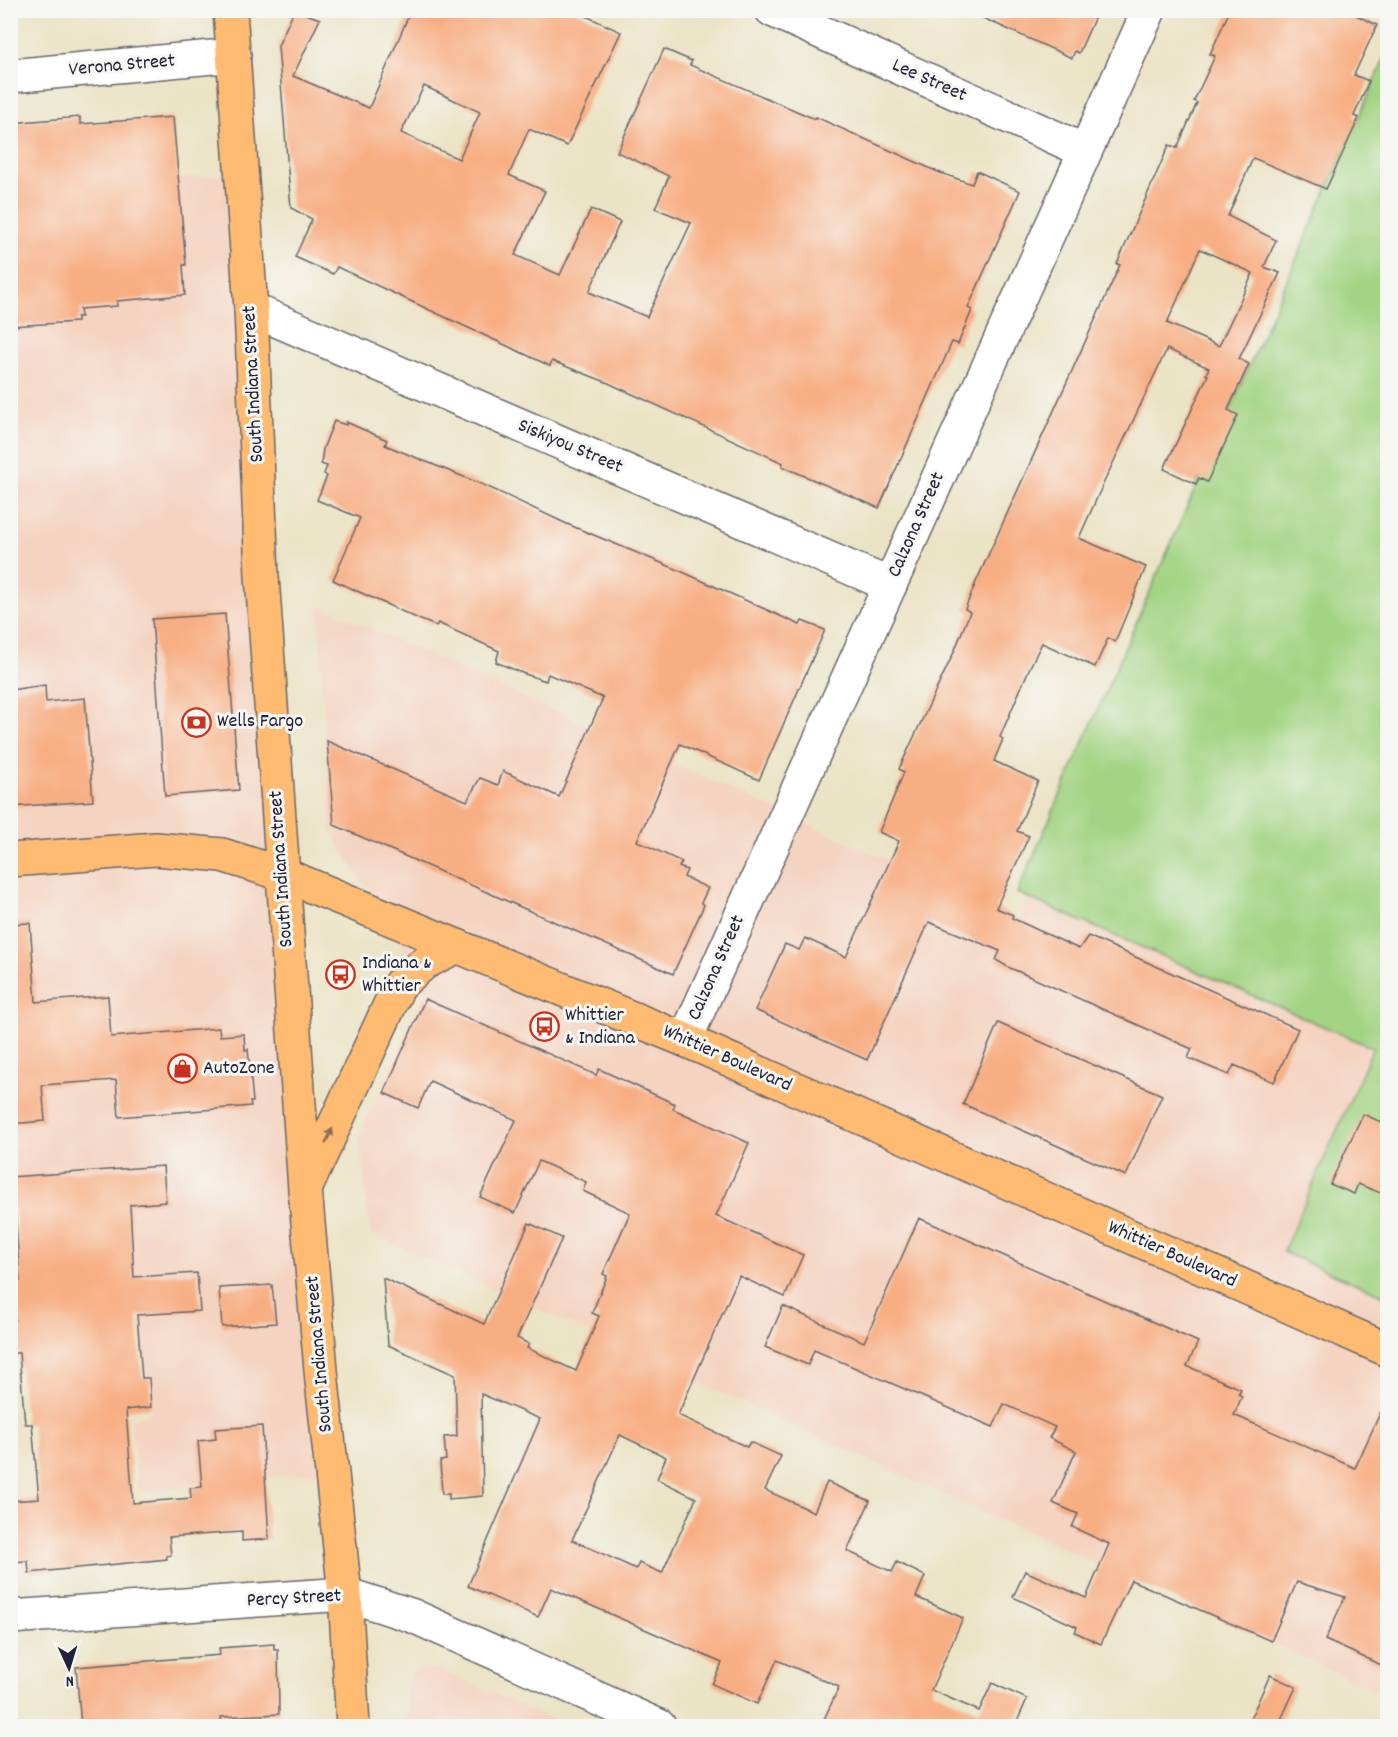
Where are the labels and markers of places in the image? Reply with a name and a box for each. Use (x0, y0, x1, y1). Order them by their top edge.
bank icon: Wells Fargo (180, 706, 212, 738)
place label: Wells Fargo (217, 708, 303, 736)
place label: Indiana & Whittier (362, 950, 432, 1001)
bus stop icon: Indiana & Whittier (325, 959, 357, 991)
place label: Whittier & Indiana (565, 1002, 635, 1053)
bus stop icon: Whittier & Indiana (528, 1011, 560, 1043)
shop icon: AutoZone (166, 1053, 198, 1085)
place label: AutoZone (203, 1055, 275, 1083)

